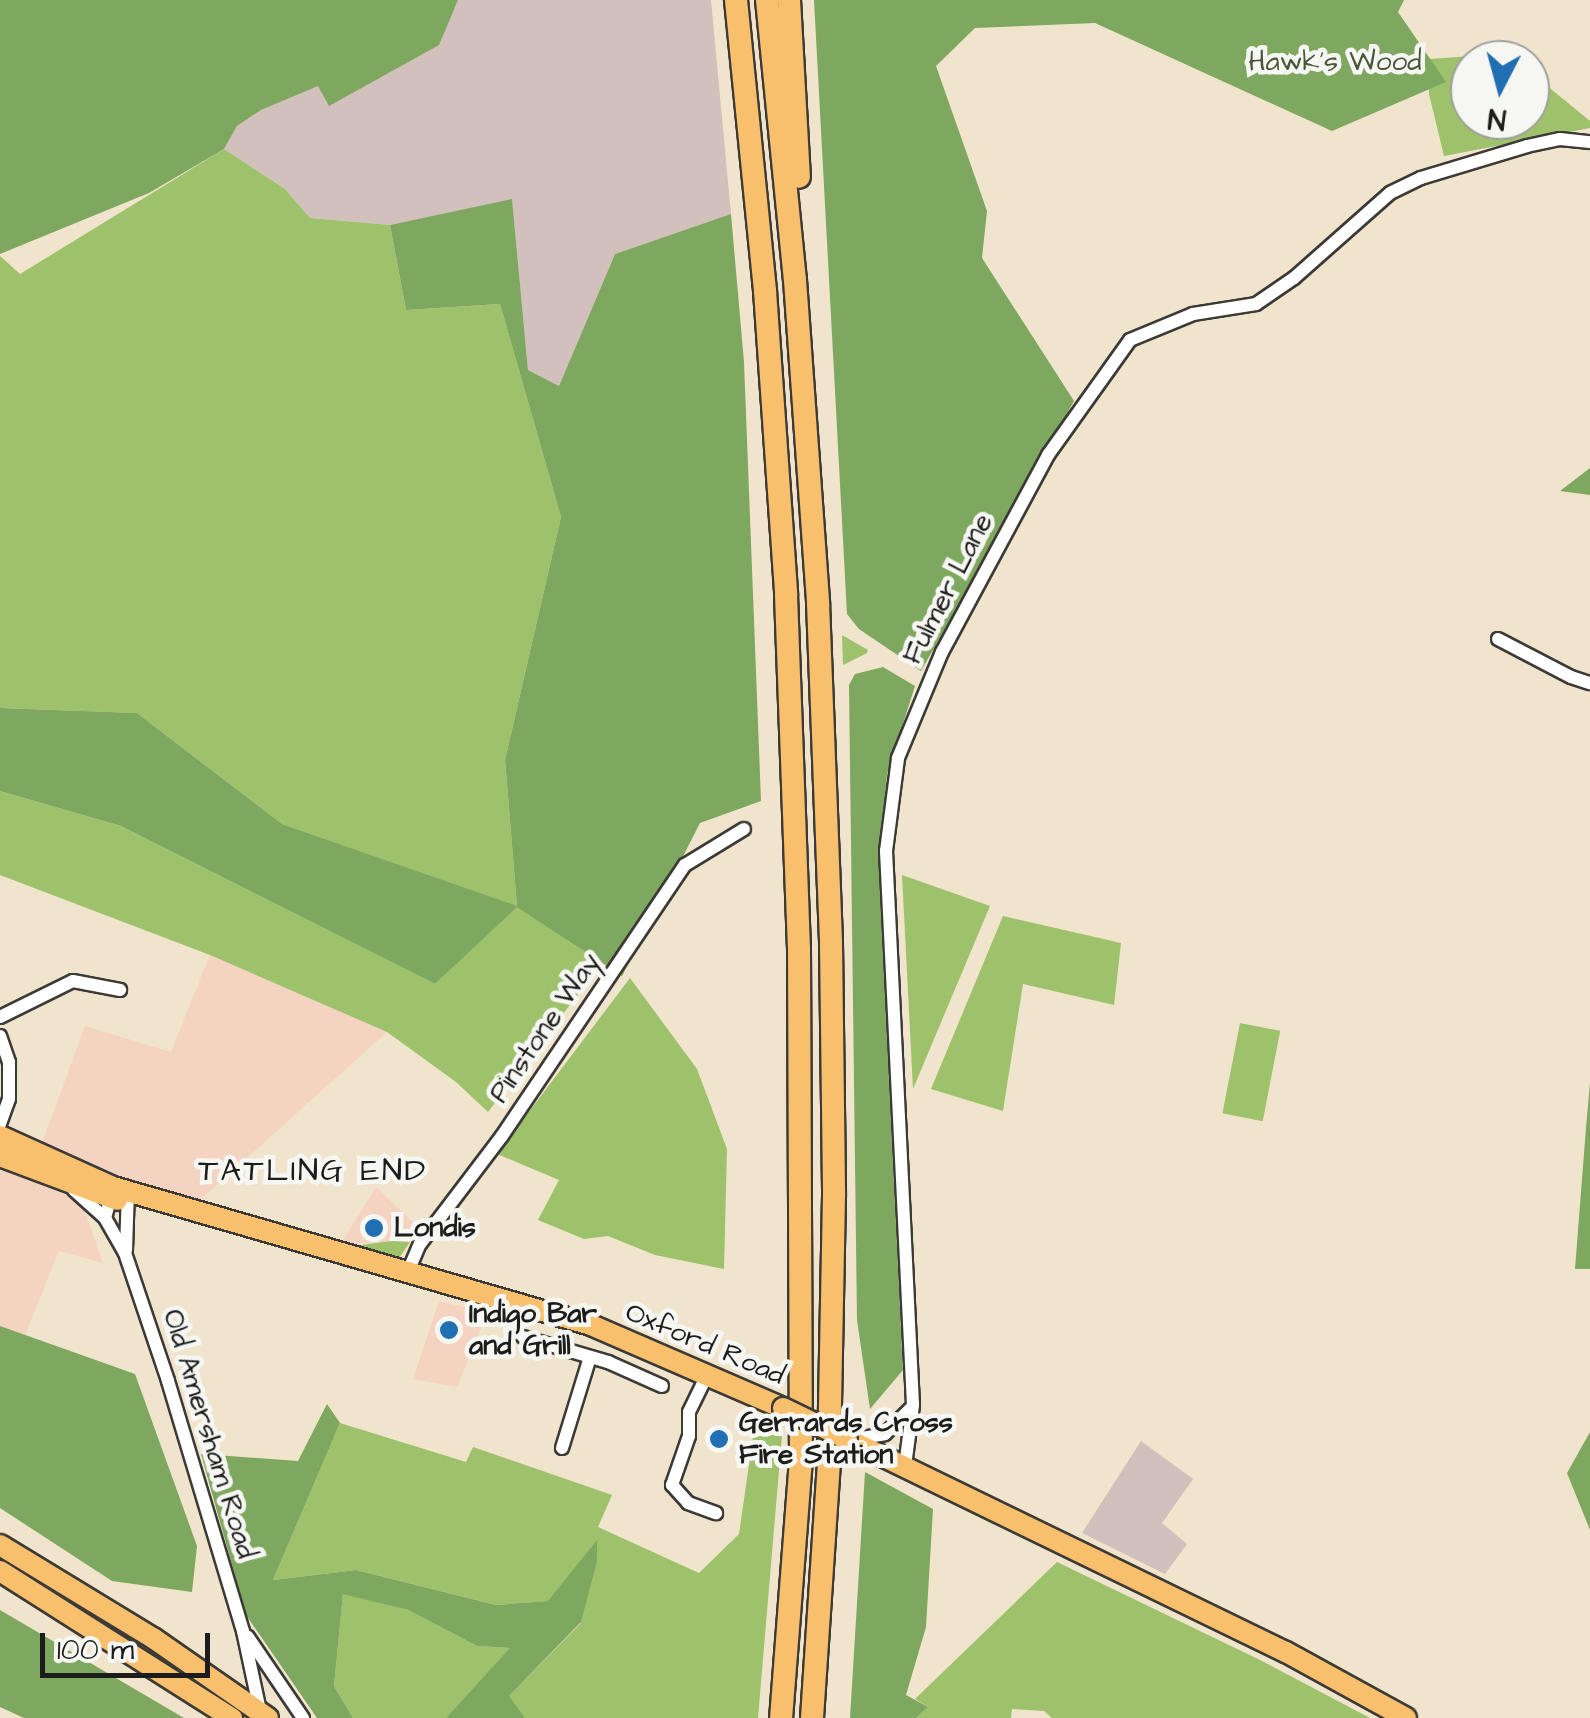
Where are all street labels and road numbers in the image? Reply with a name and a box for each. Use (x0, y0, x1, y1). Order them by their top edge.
street label: Fulmer Lane (896, 508, 1000, 670)
street label: Pinstone Way (483, 947, 607, 1109)
street label: Oxford Road (620, 1295, 790, 1393)
street label: Old Amersham Road (155, 1305, 263, 1563)

